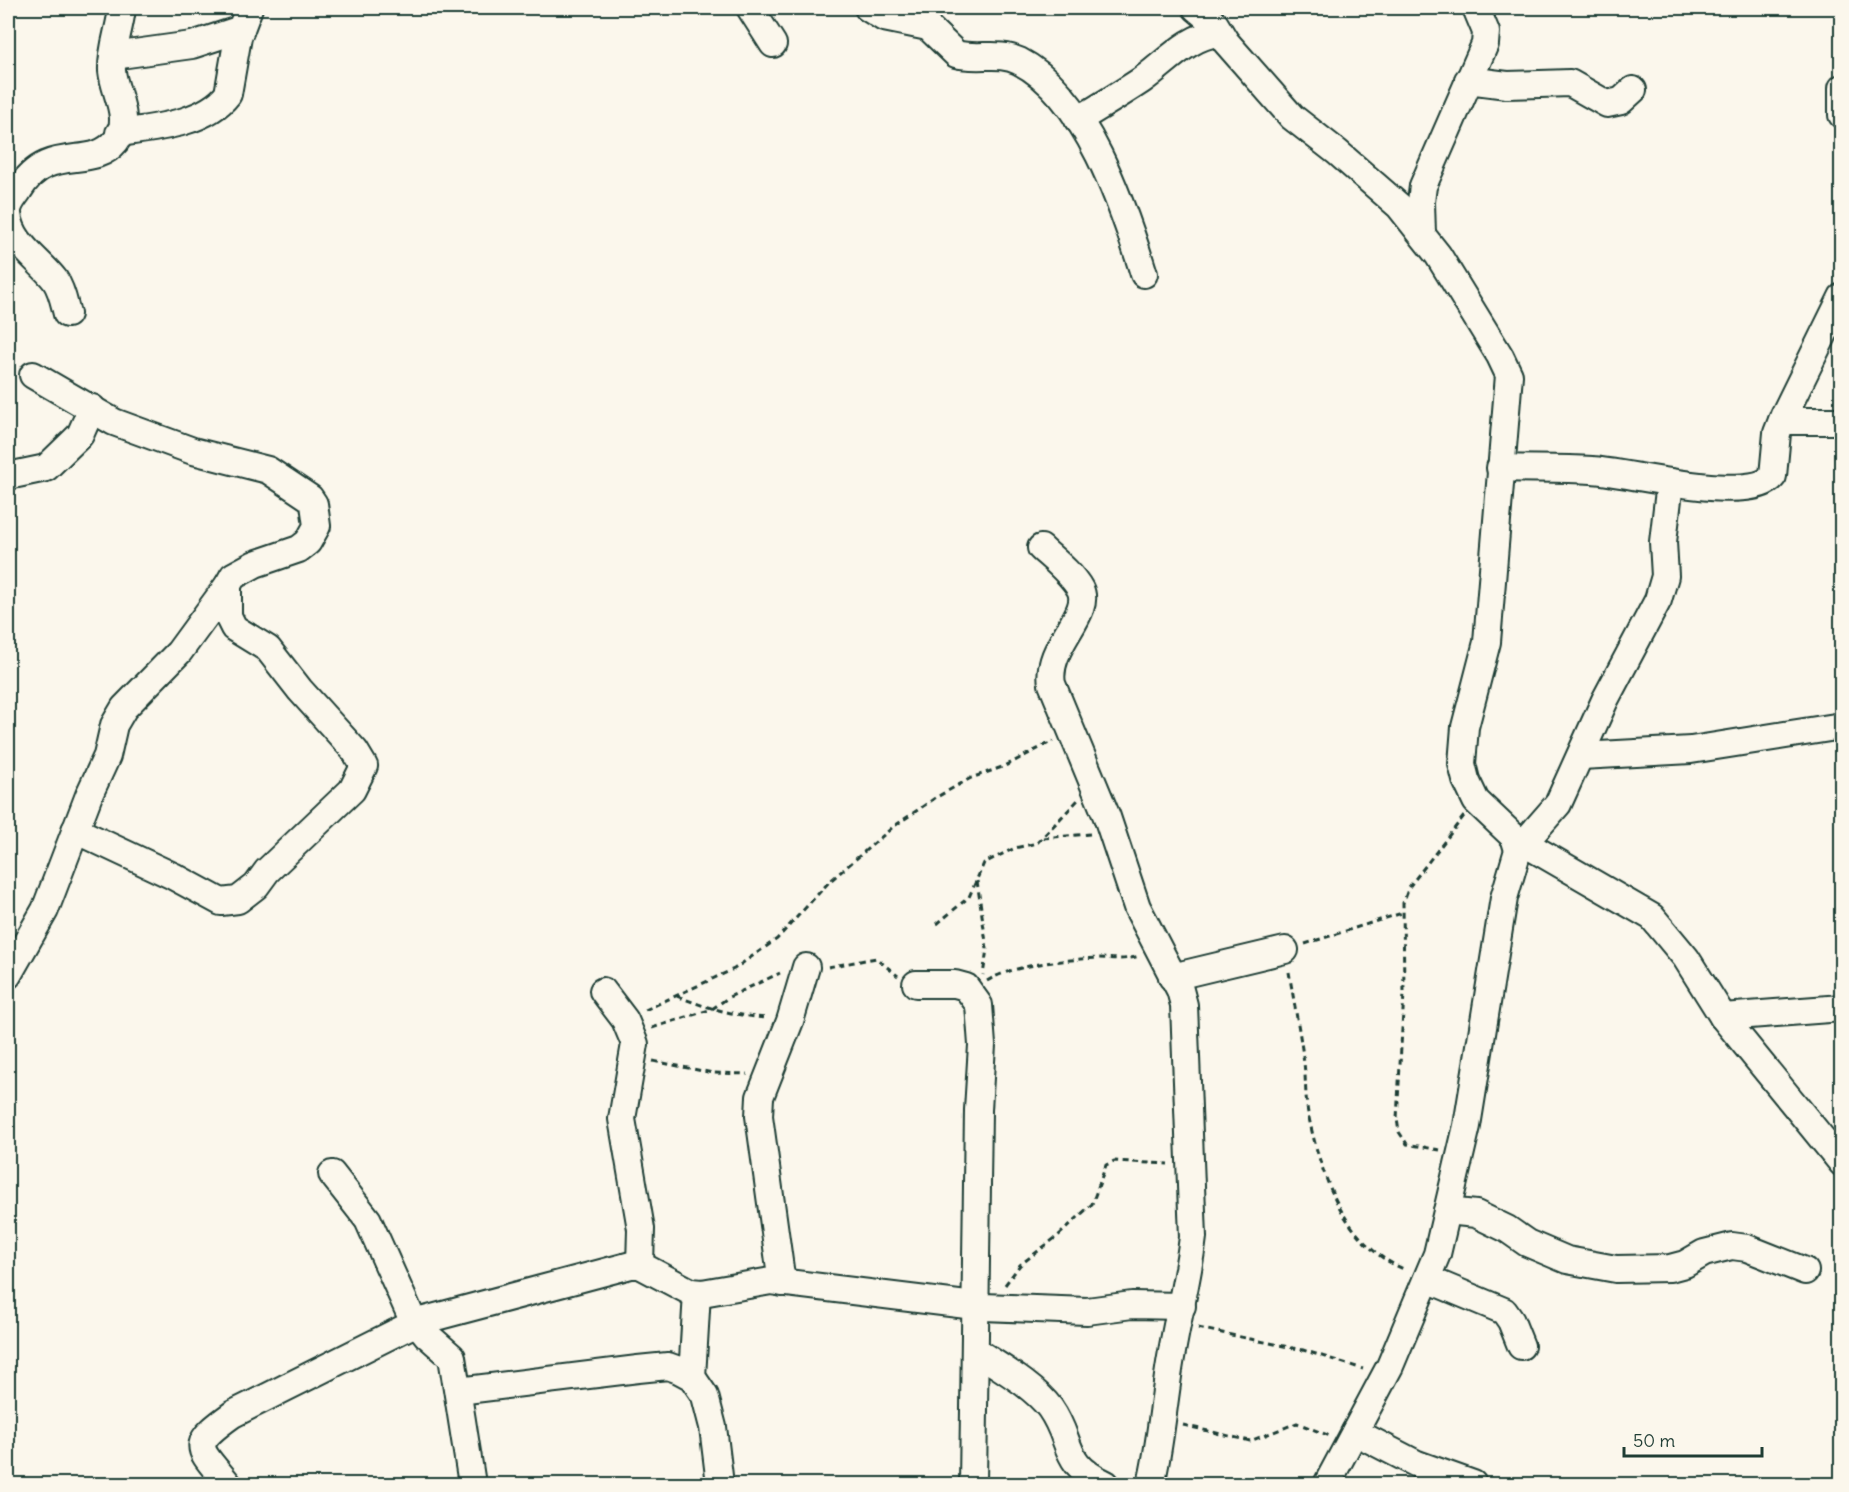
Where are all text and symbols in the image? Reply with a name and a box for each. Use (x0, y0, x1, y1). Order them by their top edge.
scale bar (1624, 1420, 1762, 1458)
text: 50 m (1633, 1429, 1675, 1452)

